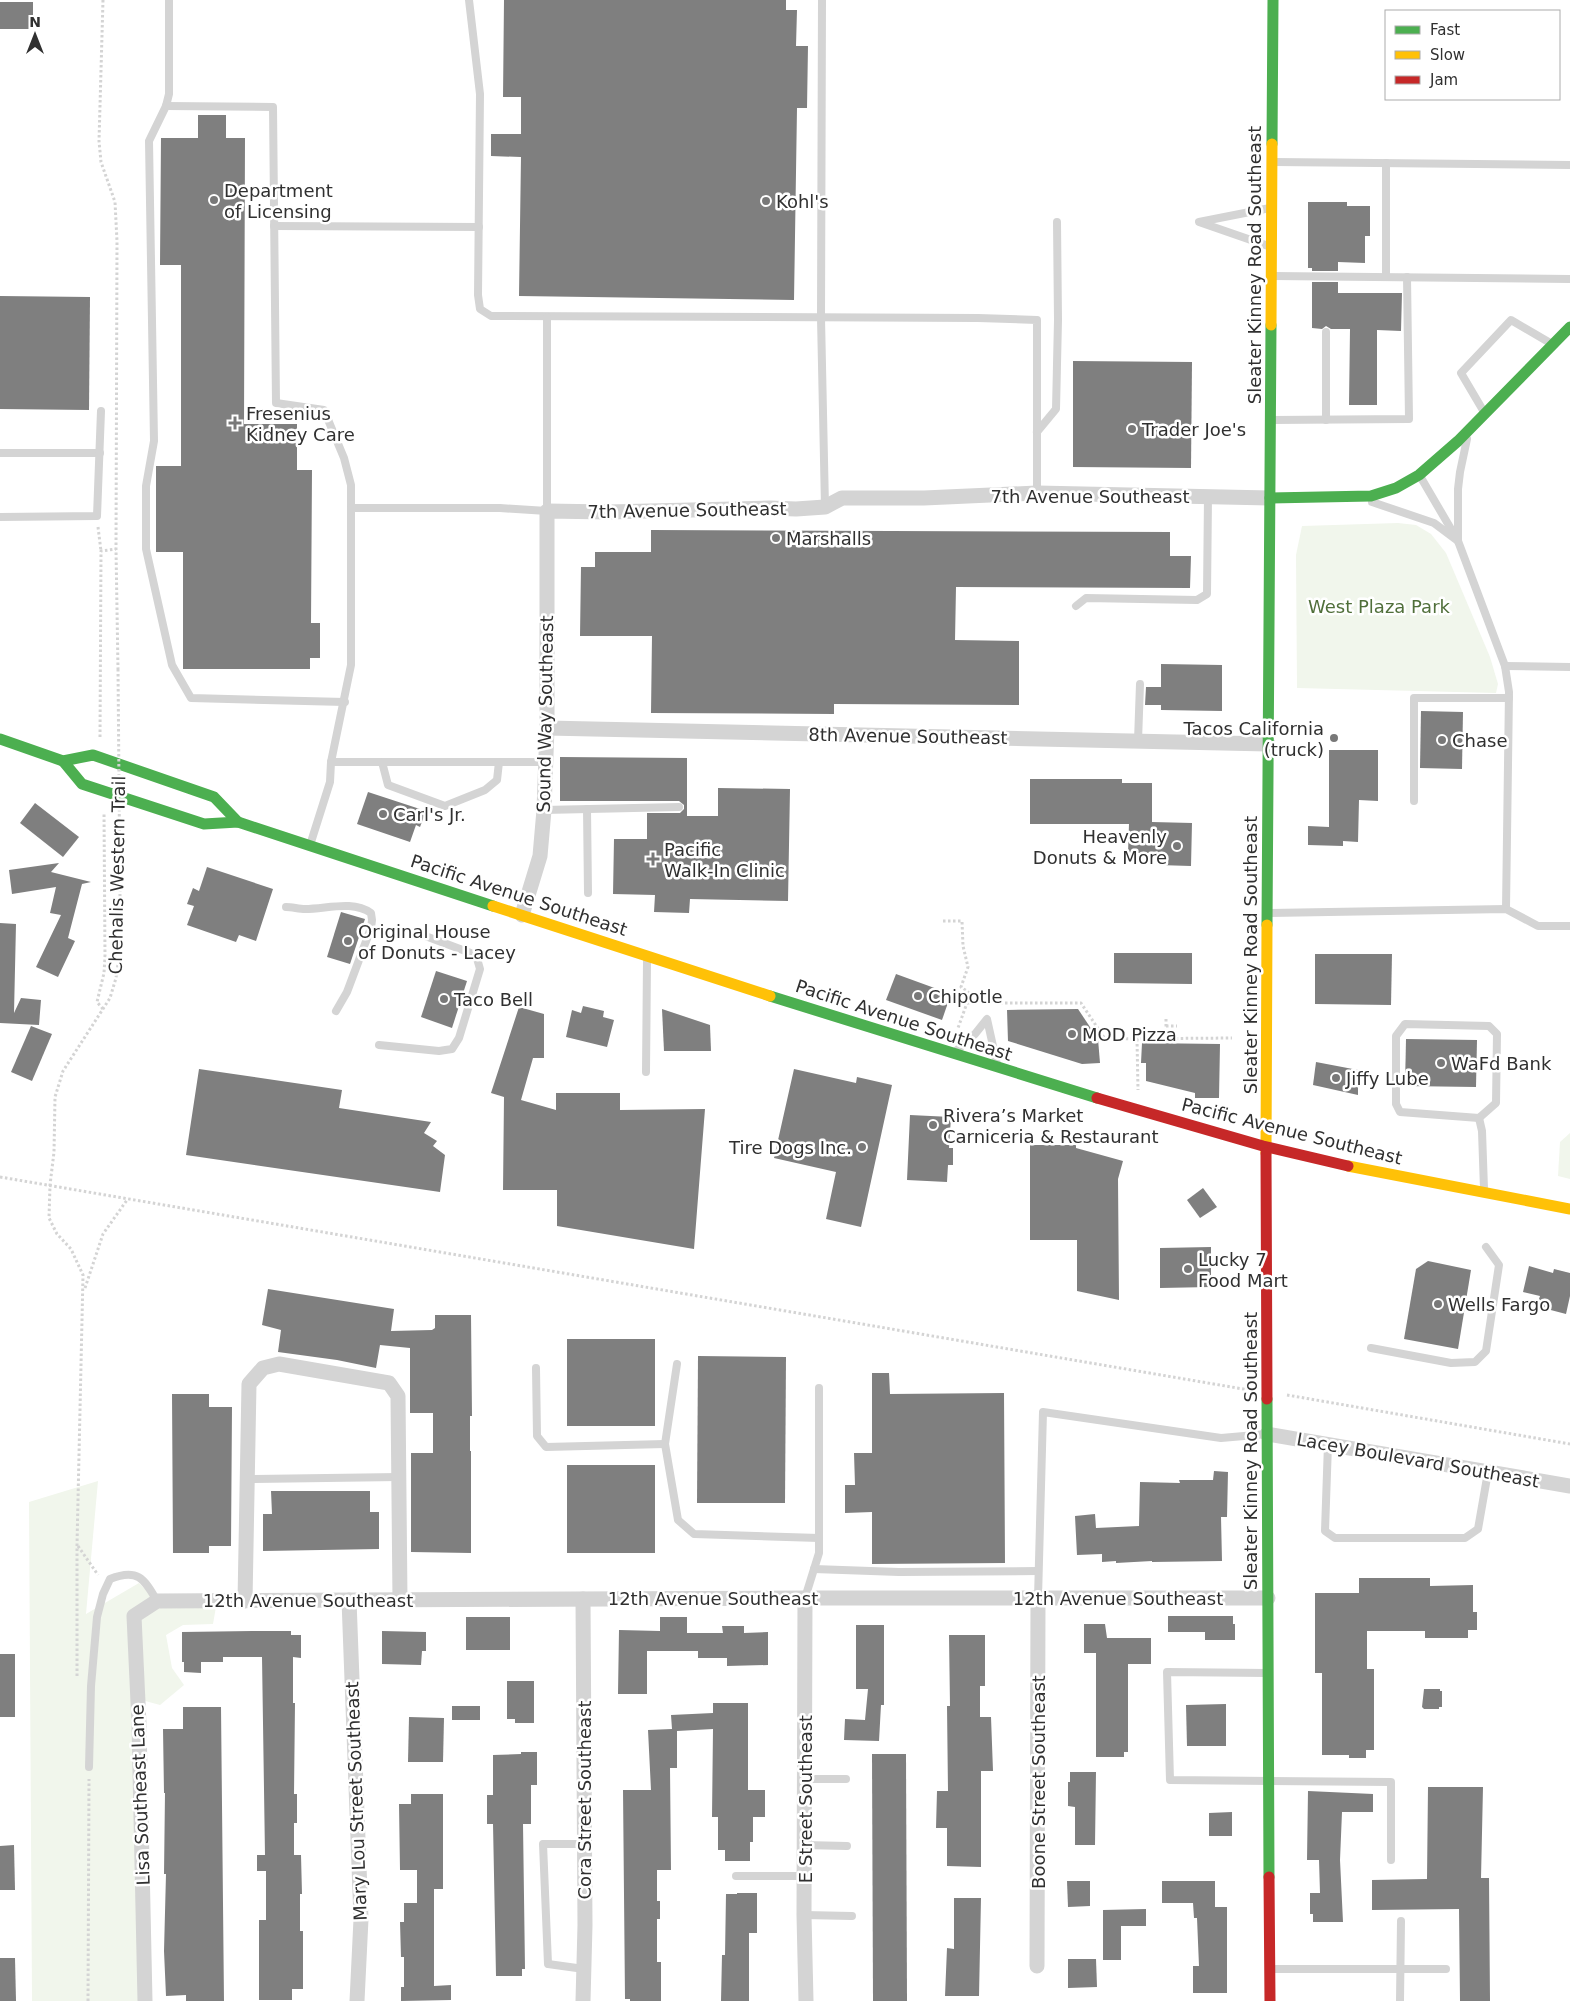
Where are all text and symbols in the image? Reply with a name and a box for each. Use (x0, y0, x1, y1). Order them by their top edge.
north arrow (10, 10, 60, 60)
legend (1385, 10, 1560, 100)
text: N (29, 14, 41, 30)
text: Fast (1430, 21, 1460, 39)
text: Slow (1430, 46, 1465, 64)
text: Jam (1429, 71, 1458, 89)
street label: Sleater Kinney Road Southeast (1244, 126, 1265, 404)
place label: Department of Licensing (224, 180, 333, 222)
place label: Kohl's (776, 191, 829, 212)
marker: Department of Licensing (208, 194, 220, 206)
marker: Kohl's (760, 195, 772, 207)
place label: Fresenius Kidney Care (246, 403, 355, 445)
marker: Fresenius Kidney Care (228, 416, 242, 430)
place label: Trader Joe's (1141, 419, 1246, 440)
marker: Trader Joe's (1126, 423, 1138, 435)
street label: 7th Avenue Southeast (990, 486, 1190, 507)
street label: 7th Avenue Southeast (587, 498, 787, 522)
place label: Marshalls (786, 528, 871, 549)
marker: Marshalls (770, 532, 782, 544)
park label: West Plaza Park (1308, 596, 1451, 617)
street label: Sound Way Southeast (533, 615, 557, 813)
place label: Tacos California (truck) (1182, 718, 1324, 760)
street label: 8th Avenue Southeast (808, 724, 1008, 748)
place label: Chase (1452, 730, 1507, 751)
marker: Tacos California (truck) (1328, 732, 1340, 744)
marker: Chase (1436, 734, 1448, 746)
street label: Chehalis Western Trail (105, 775, 129, 975)
place label: Carl's Jr. (393, 804, 466, 825)
marker: Carl's Jr. (377, 808, 389, 820)
street label: Sleater Kinney Road Southeast (1240, 816, 1261, 1094)
place label: Heavenly Donuts & More (1033, 826, 1167, 868)
place label: Pacific Walk-In Clinic (664, 839, 785, 881)
marker: Heavenly Donuts & More (1171, 840, 1183, 852)
street label: Pacific Avenue Southeast (408, 850, 630, 940)
marker: Pacific Walk-In Clinic (646, 852, 660, 866)
place label: Original House of Donuts - Lacey (358, 921, 516, 963)
marker: Original House of Donuts - Lacey (342, 935, 354, 947)
street label: Pacific Avenue Southeast (793, 975, 1015, 1065)
place label: Chipotle (928, 986, 1003, 1007)
place label: Taco Bell (453, 989, 533, 1010)
marker: Chipotle (912, 990, 924, 1002)
marker: Taco Bell (438, 993, 450, 1005)
place label: MOD Pizza (1082, 1024, 1177, 1045)
marker: MOD Pizza (1066, 1028, 1078, 1040)
place label: WaFd Bank (1451, 1053, 1552, 1074)
marker: WaFd Bank (1435, 1057, 1447, 1069)
place label: Jiffy Lube (1345, 1068, 1429, 1089)
marker: Jiffy Lube (1330, 1072, 1342, 1084)
street label: Pacific Avenue Southeast (1180, 1093, 1404, 1169)
place label: Rivera’s Market Carniceria & Restaurant (943, 1105, 1159, 1147)
marker: Rivera’s Market Carniceria & Restaurant (927, 1119, 939, 1131)
place label: Tire Dogs Inc. (728, 1137, 852, 1158)
marker: Tire Dogs Inc. (856, 1141, 868, 1153)
place label: Lucky 7 Food Mart (1198, 1249, 1288, 1291)
marker: Lucky 7 Food Mart (1182, 1263, 1194, 1275)
place label: Wells Fargo (1448, 1294, 1550, 1315)
marker: Wells Fargo (1432, 1298, 1444, 1310)
street label: Sleater Kinney Road Southeast (1240, 1312, 1261, 1590)
street label: Lacey Boulevard Southeast (1295, 1428, 1541, 1492)
street label: 12th Avenue Southeast (608, 1588, 818, 1609)
street label: 12th Avenue Southeast (1013, 1588, 1223, 1609)
street label: 12th Avenue Southeast (203, 1590, 413, 1611)
street label: Boone Street Southeast (1028, 1675, 1049, 1889)
street label: Mary Lou Street Southeast (341, 1681, 371, 1921)
street label: Cora Street Southeast (574, 1700, 595, 1900)
street label: Lisa Southeast Lane (126, 1704, 154, 1886)
street label: E Street Southeast (795, 1715, 816, 1883)

